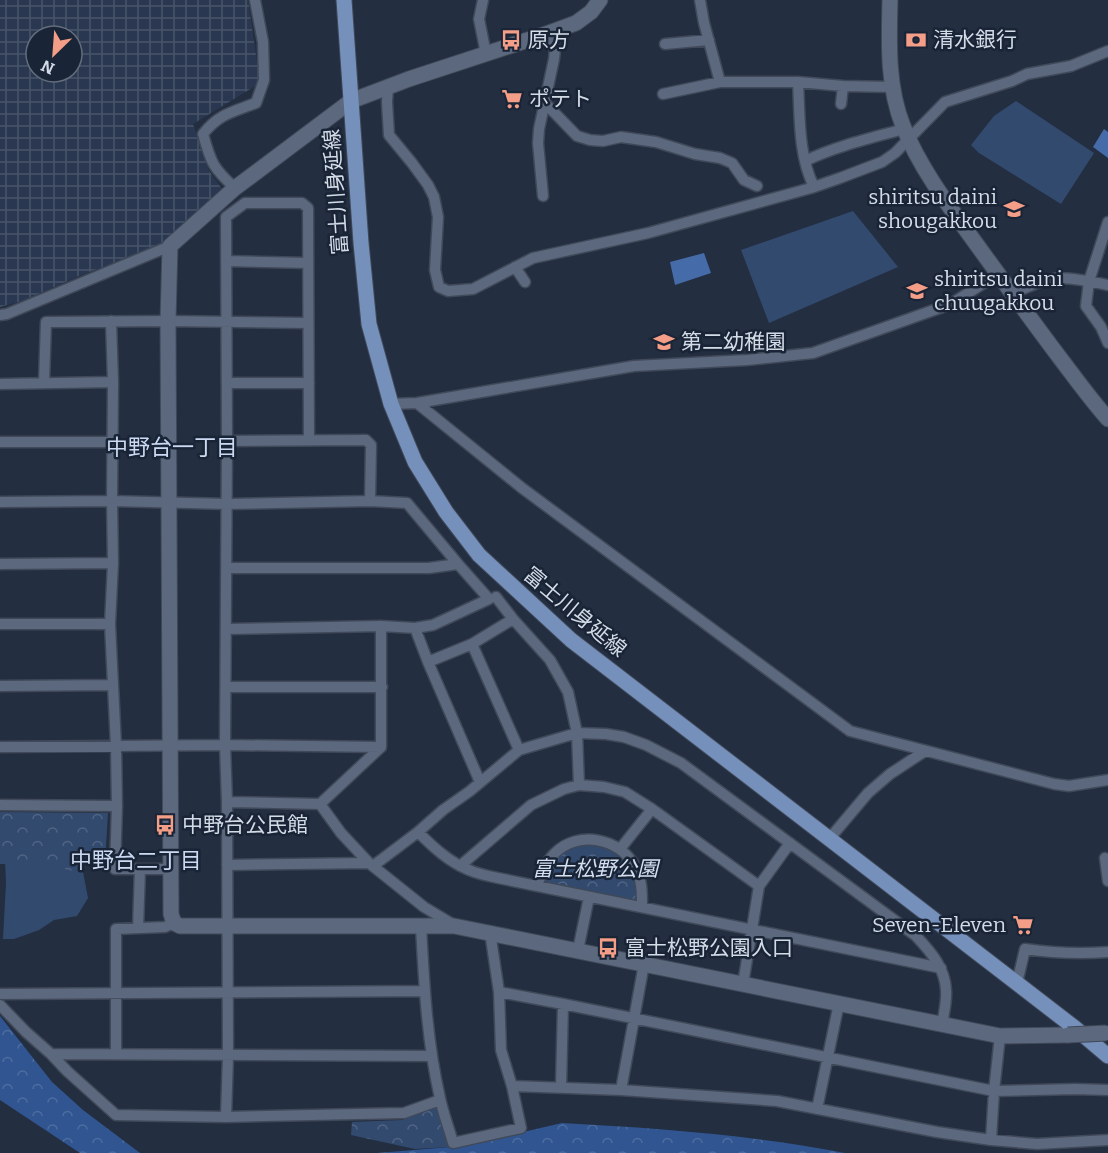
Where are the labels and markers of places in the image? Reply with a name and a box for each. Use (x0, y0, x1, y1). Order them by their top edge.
place label: 原方 (528, 27, 570, 53)
place label: 清水銀行 (933, 27, 1017, 53)
bus stop icon: 原方 (499, 28, 523, 52)
bank icon: 清水銀行 (904, 28, 928, 52)
place label: ポテト (529, 86, 592, 112)
supermarket icon: ポテト (500, 87, 524, 111)
place label: shiritsu daini shougakkou (868, 184, 997, 234)
school or university icon: shiritsu daini shougakkou (1002, 197, 1026, 221)
place label: shiritsu daini chuugakkou (934, 266, 1063, 316)
school or university icon: shiritsu daini chuugakkou (905, 279, 929, 303)
place label: 第二幼稚園 (681, 329, 786, 355)
school or university icon: 第二幼稚園 (652, 330, 676, 354)
place label: 中野台公民館 (182, 812, 308, 838)
bus stop icon: 中野台公民館 (153, 813, 177, 837)
place label: Seven-Eleven (872, 912, 1006, 938)
supermarket icon: Seven-Eleven (1011, 913, 1035, 937)
place label: 富士松野公園入口 (625, 935, 793, 961)
bus stop icon: 富士松野公園入口 (596, 936, 620, 960)

